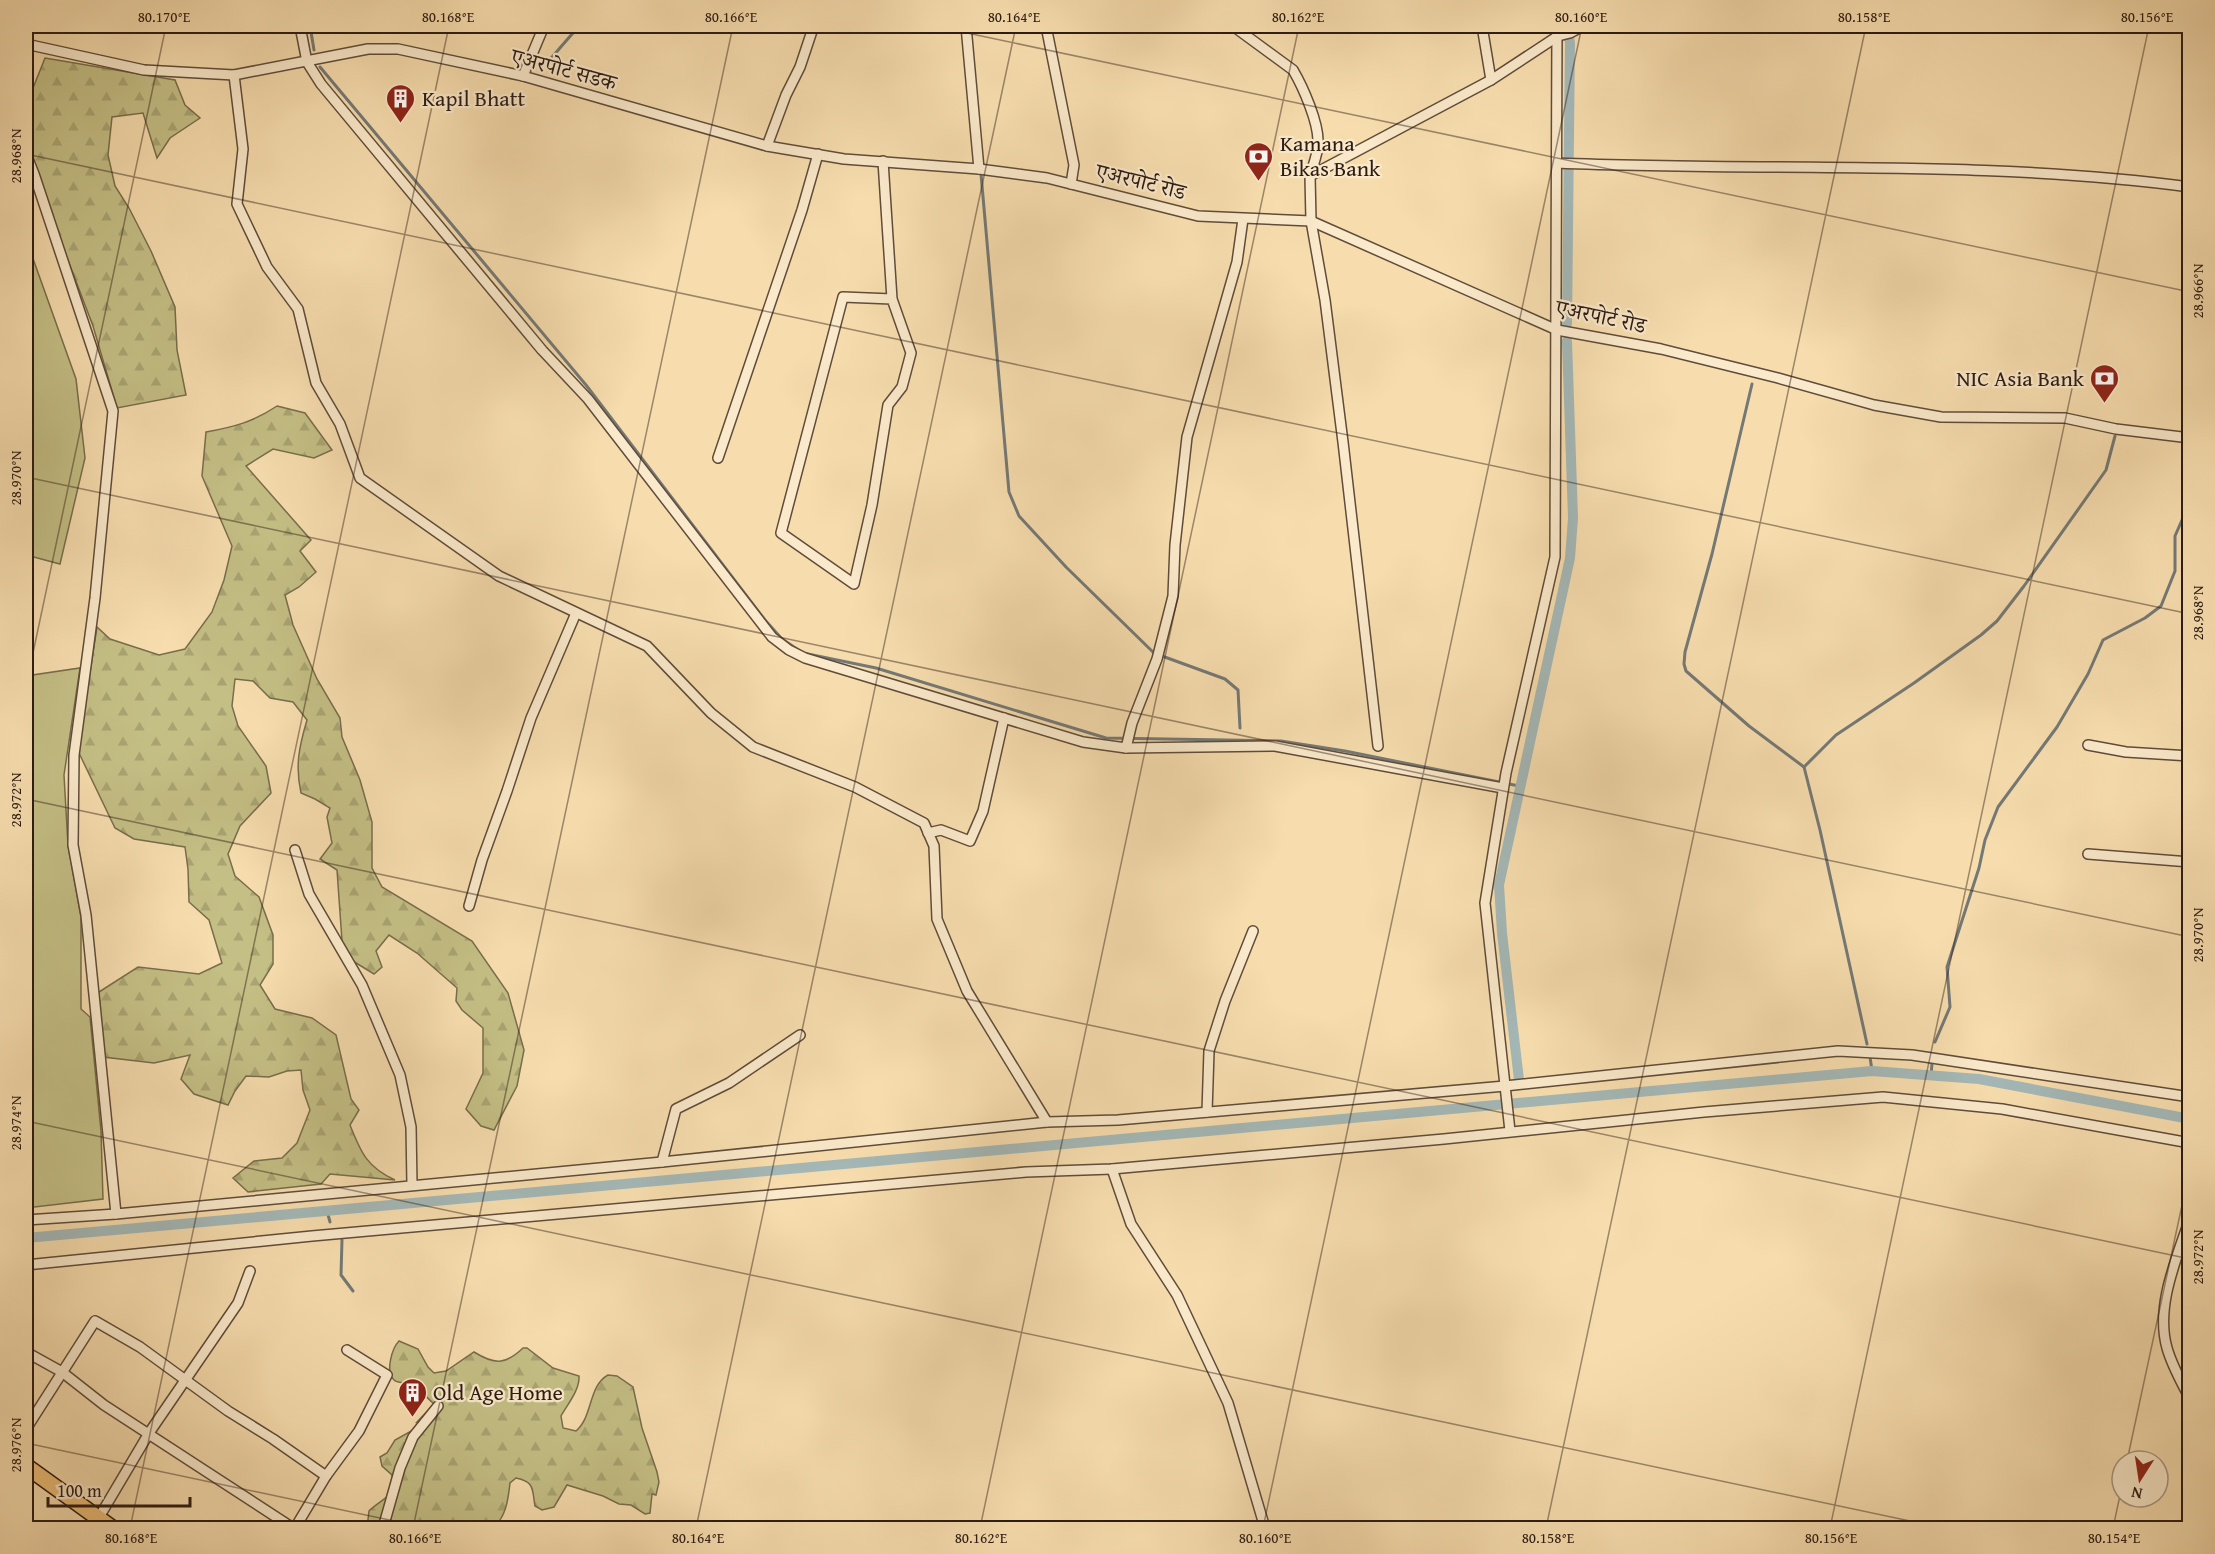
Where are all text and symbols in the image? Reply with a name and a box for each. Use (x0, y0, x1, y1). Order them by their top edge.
text: 80.170°E (138, 6, 191, 27)
text: 80.168°E (422, 6, 475, 27)
text: 80.166°E (705, 6, 758, 27)
text: 80.164°E (988, 6, 1041, 27)
text: 80.162°E (1272, 6, 1325, 27)
text: 80.160°E (1555, 6, 1608, 27)
text: 80.158°E (1838, 6, 1891, 27)
text: 80.156°E (2121, 6, 2174, 27)
street label: एअरपोर्ट सडक (507, 39, 622, 99)
building icon: Kapil Bhatt (385, 82, 417, 124)
place label: Kapil Bhatt (422, 82, 525, 114)
place label: Kamana Bikas Bank (1280, 127, 1381, 184)
text: 28.968°N (5, 128, 26, 183)
bank icon: Kamana Bikas Bank (1243, 140, 1275, 182)
street label: एअरपोर्ट रोड (1092, 154, 1191, 208)
text: 28.966°N (2187, 263, 2208, 318)
street label: एअरपोर्ट रोड (1552, 291, 1651, 342)
place label: NIC Asia Bank (1956, 362, 2085, 394)
bank icon: NIC Asia Bank (2089, 362, 2121, 404)
text: 28.970°N (5, 450, 26, 505)
text: 28.968°N (2187, 585, 2208, 640)
text: 28.972°N (5, 772, 26, 827)
text: 28.970°N (2187, 907, 2208, 962)
text: 28.974°N (5, 1095, 26, 1150)
text: 28.972°N (2187, 1229, 2208, 1284)
building icon: Old Age Home (396, 1376, 428, 1418)
place label: Old Age Home (433, 1376, 563, 1408)
text: 28.976°N (5, 1417, 26, 1472)
north arrow (2110, 1449, 2170, 1509)
scale bar (48, 1470, 190, 1508)
text: 100 m (57, 1477, 102, 1504)
text: N (2129, 1481, 2145, 1507)
text: 80.168°E (105, 1527, 158, 1548)
text: 80.166°E (389, 1527, 442, 1548)
text: 80.164°E (672, 1527, 725, 1548)
text: 80.162°E (955, 1527, 1008, 1548)
text: 80.160°E (1239, 1527, 1292, 1548)
text: 80.158°E (1522, 1527, 1575, 1548)
text: 80.156°E (1805, 1527, 1858, 1548)
text: 80.154°E (2088, 1527, 2141, 1548)

